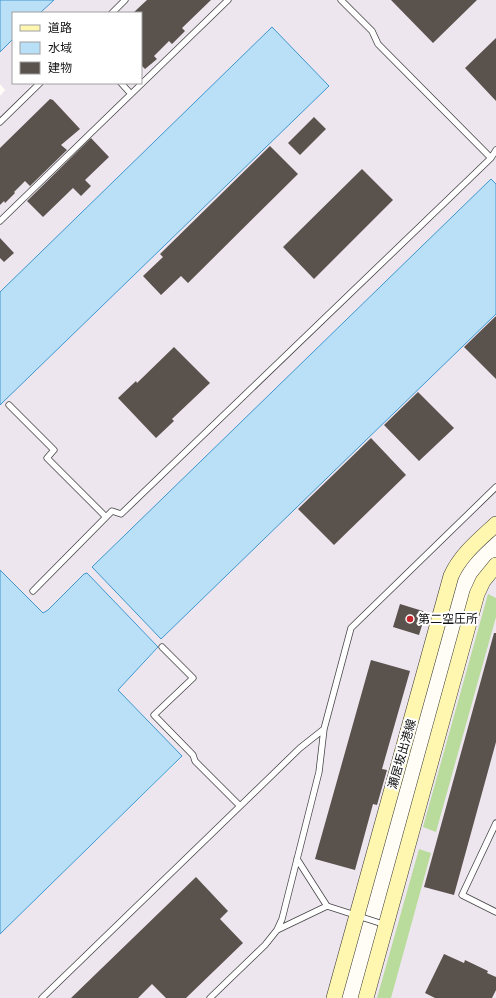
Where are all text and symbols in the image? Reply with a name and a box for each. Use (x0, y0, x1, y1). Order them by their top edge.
legend (12, 12, 142, 84)
text: 道路 (48, 18, 72, 36)
text: 水域 (48, 38, 72, 56)
text: 建物 (48, 58, 72, 76)
place label: 第二空圧所 (418, 609, 478, 627)
marker: 第二空圧所 (405, 614, 415, 624)
street label: 瀬居坂出港線 (382, 717, 420, 791)

